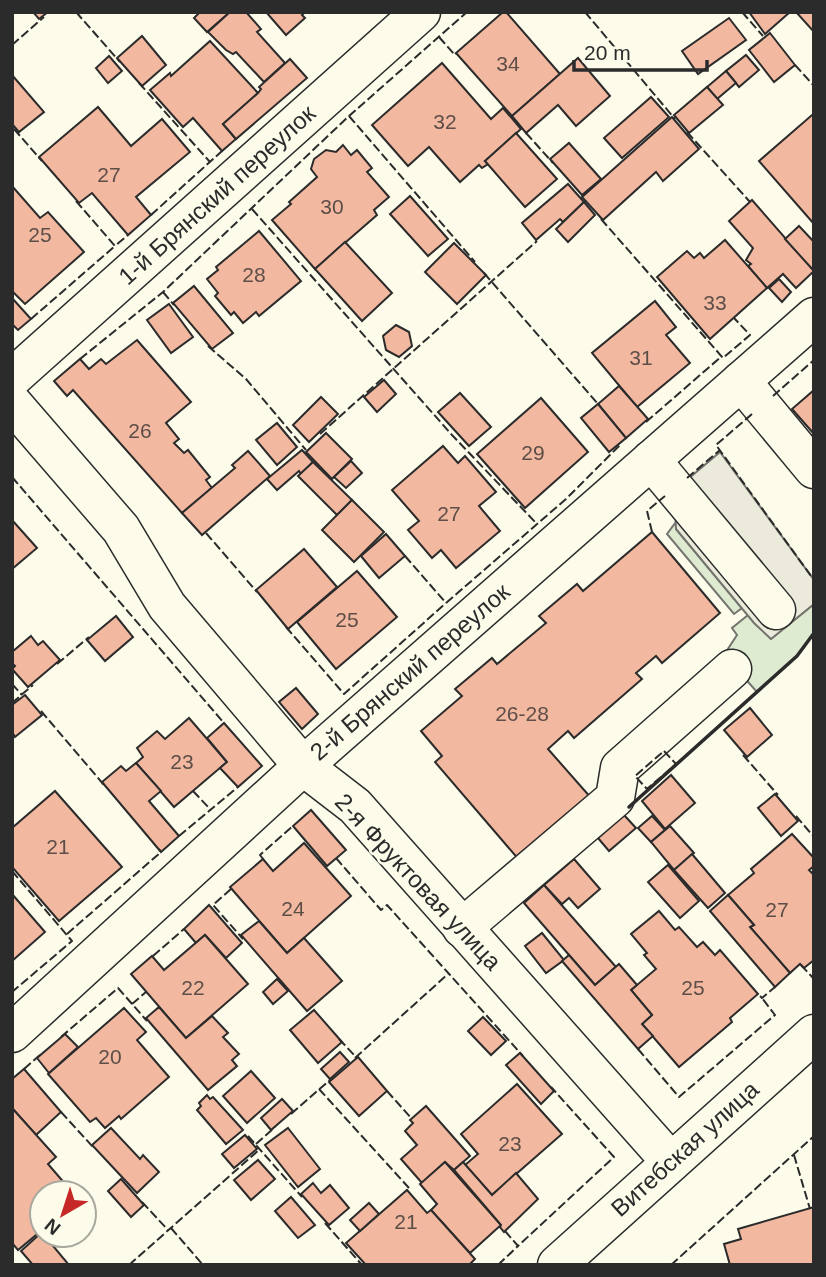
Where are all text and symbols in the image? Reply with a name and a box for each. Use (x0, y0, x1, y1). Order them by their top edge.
scale bar (574, 28, 707, 72)
text: 20 m (584, 41, 631, 64)
house number: 34 (496, 52, 520, 75)
street label: 1-й Брянский переулок (113, 99, 321, 290)
house number: 32 (433, 110, 457, 133)
house number: 27 (97, 163, 121, 186)
house number: 30 (320, 195, 344, 218)
house number: 25 (28, 223, 52, 246)
house number: 28 (242, 263, 266, 286)
house number: 33 (703, 291, 727, 314)
house number: 31 (629, 346, 653, 369)
house number: 26 (128, 419, 152, 442)
house number: 29 (521, 441, 545, 464)
house number: 27 (437, 502, 461, 525)
street label: 2-й Брянский переулок (305, 578, 515, 765)
house number: 25 (335, 608, 359, 631)
house number: 26-28 (495, 702, 549, 725)
house number: 23 (170, 750, 194, 773)
street label: 2-я Фруктовая улица (330, 788, 507, 976)
house number: 21 (46, 835, 70, 858)
house number: 24 (281, 897, 305, 920)
house number: 27 (765, 898, 789, 921)
house number: 22 (181, 976, 205, 999)
house number: 25 (681, 976, 705, 999)
house number: 20 (98, 1045, 122, 1068)
street label: Витебская улица (606, 1075, 764, 1222)
house number: 23 (498, 1132, 522, 1155)
north arrow (28, 1179, 98, 1249)
house number: 21 (394, 1210, 418, 1233)
text: N (41, 1214, 65, 1239)

